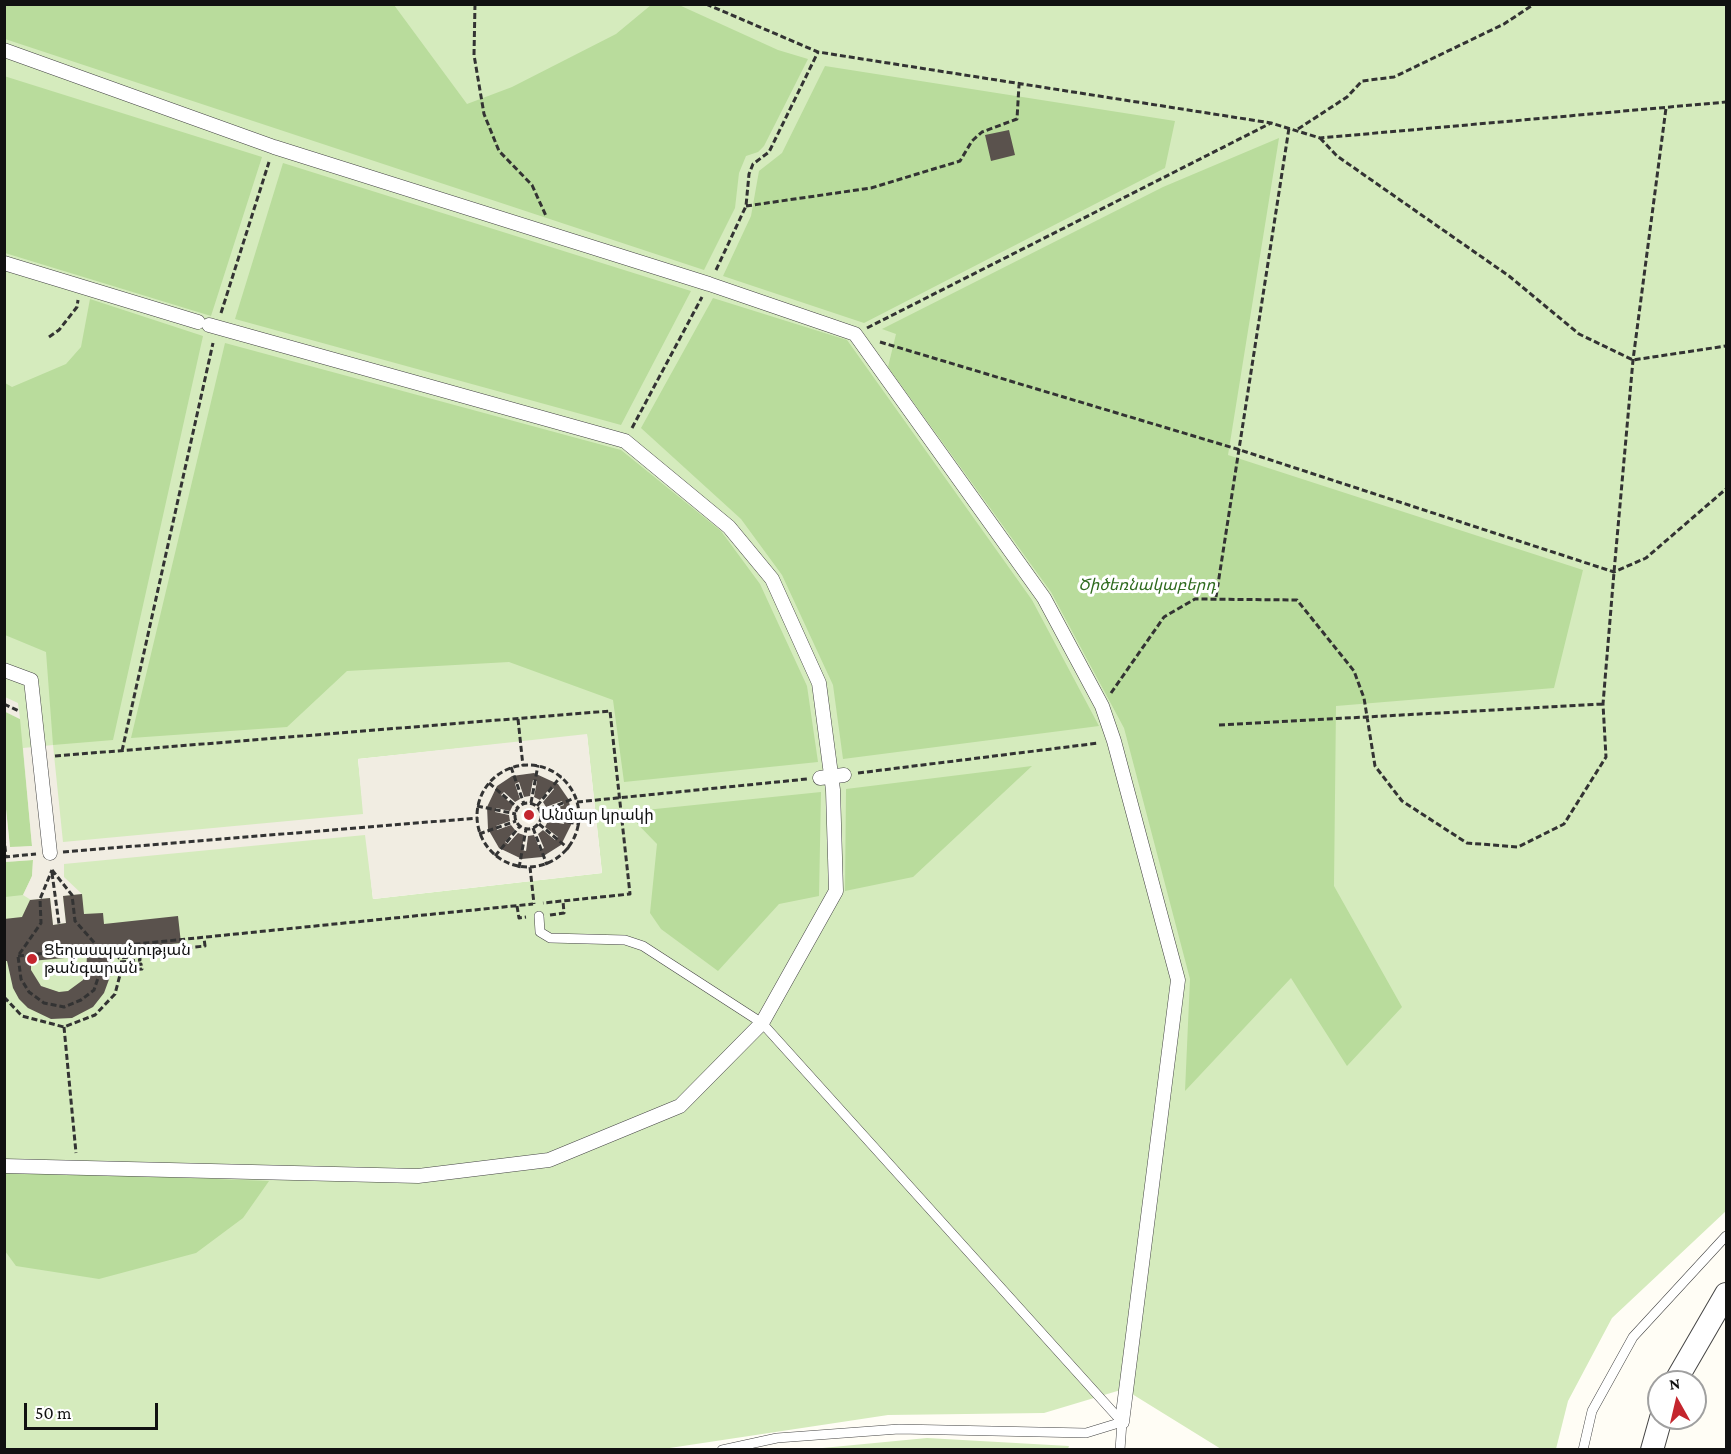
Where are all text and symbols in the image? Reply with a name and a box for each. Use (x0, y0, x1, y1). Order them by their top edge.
park label: Ծիծեռնակաբերդ (1078, 575, 1216, 595)
place label: Անմար կրակի (541, 805, 654, 825)
marker: Անմար կրակի (522, 808, 536, 822)
place label: Ցեղասպանության թանգարան (44, 940, 191, 978)
marker: Ցեղասպանության թանգարան (25, 952, 39, 966)
north arrow (1647, 1370, 1707, 1430)
text: N (1668, 1374, 1681, 1393)
scale bar (27, 1391, 160, 1429)
text: 50 m (35, 1403, 72, 1423)

